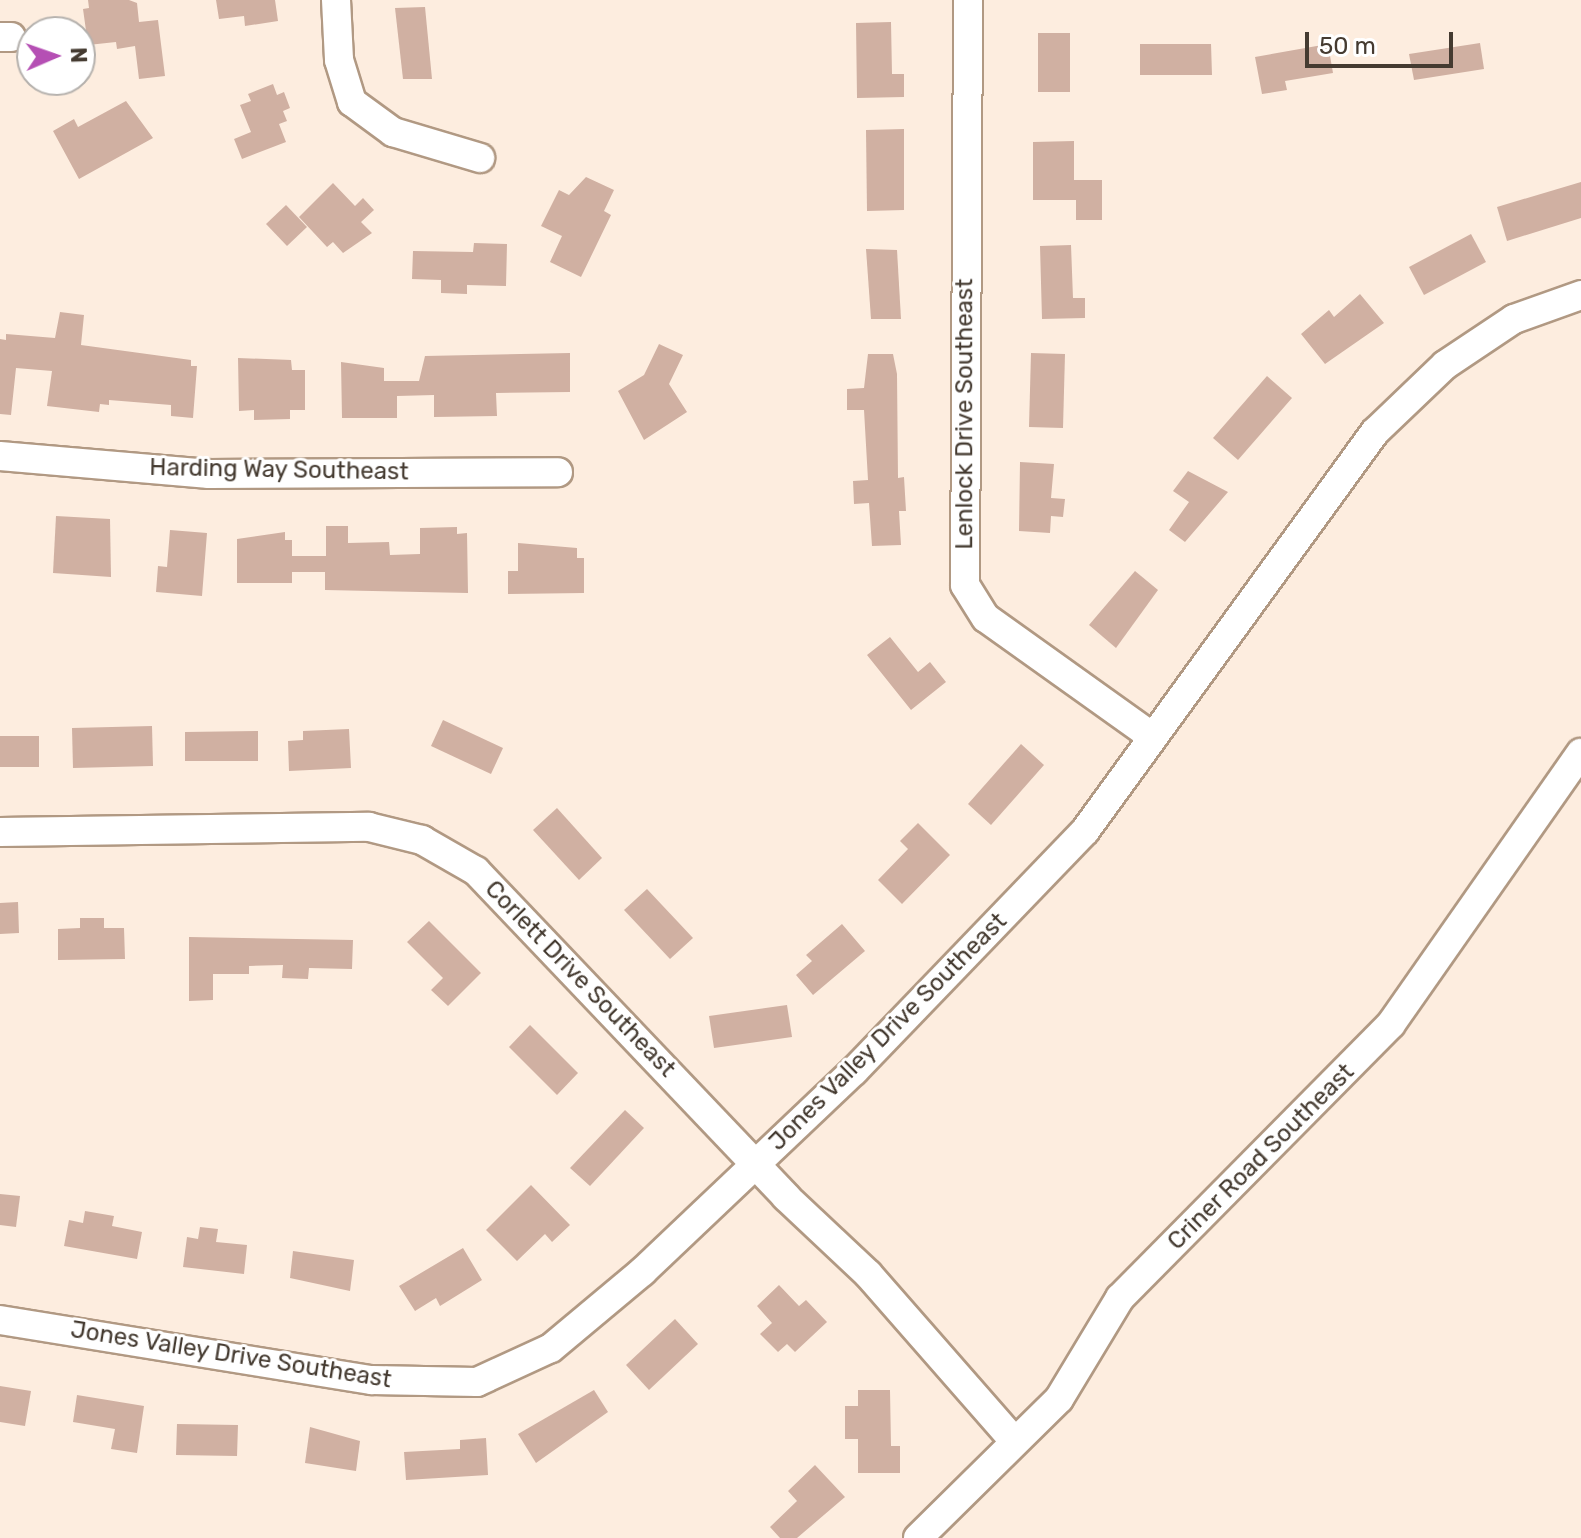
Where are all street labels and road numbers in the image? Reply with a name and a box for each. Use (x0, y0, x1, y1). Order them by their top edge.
street label: Lenlock Drive Southeast (951, 278, 979, 550)
street label: Harding Way Southeast (149, 453, 409, 487)
street label: Corlett Drive Southeast (479, 875, 681, 1083)
street label: Jones Valley Drive Southeast (763, 907, 1013, 1157)
street label: Criner Road Southeast (1162, 1058, 1360, 1256)
street label: Jones Valley Drive Southeast (68, 1315, 394, 1395)

